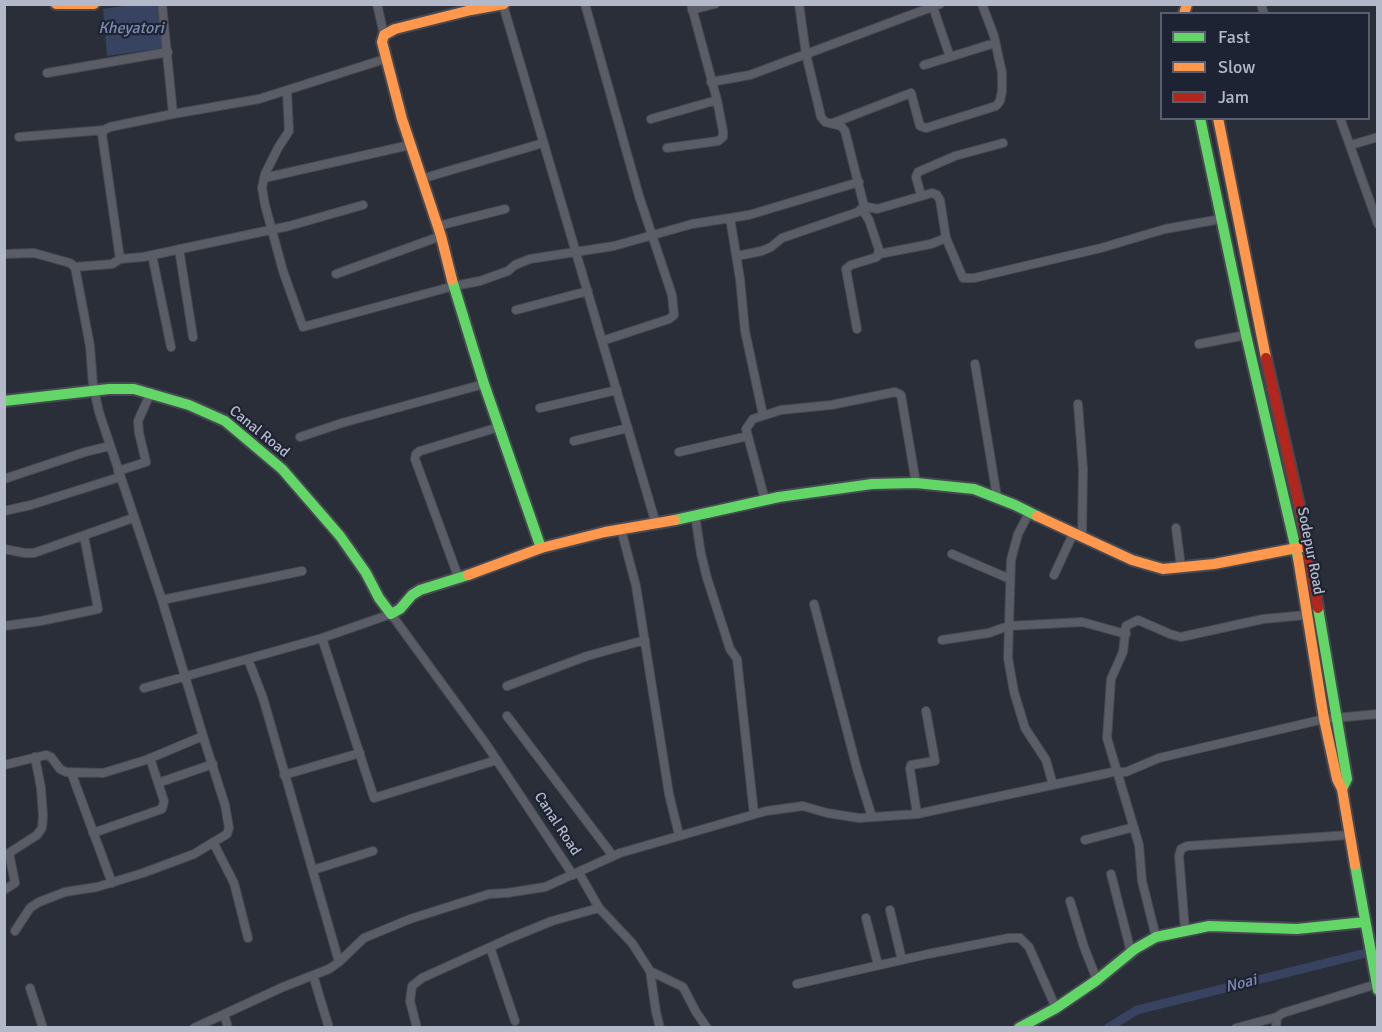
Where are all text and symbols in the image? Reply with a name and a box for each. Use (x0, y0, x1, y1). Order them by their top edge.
legend (1160, 12, 1370, 120)
water label: Kheyatori (98, 19, 164, 39)
text: Fast (1218, 26, 1250, 48)
text: Slow (1218, 56, 1255, 78)
text: Jam (1218, 86, 1249, 108)
street label: Canal Road (225, 402, 293, 462)
street label: Sodepur Road (1293, 506, 1327, 596)
street label: Canal Road (530, 789, 584, 859)
water label: Noai (1223, 971, 1259, 997)

